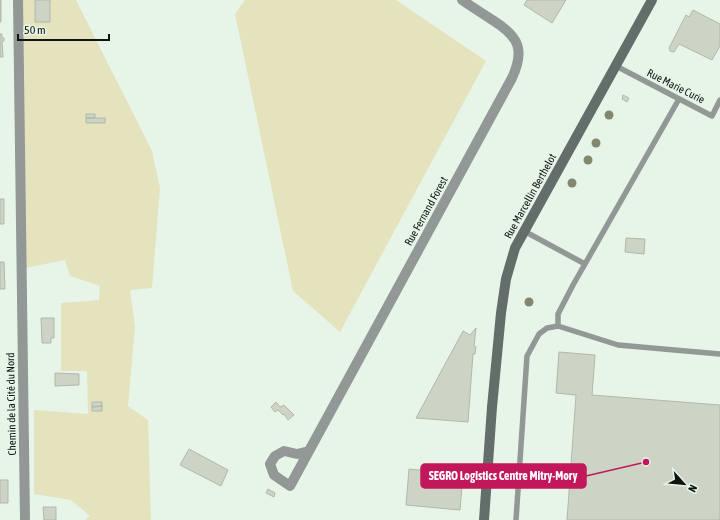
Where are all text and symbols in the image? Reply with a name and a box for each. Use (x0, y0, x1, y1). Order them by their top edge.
scale bar (18, 16, 109, 42)
text: 50 m (24, 23, 46, 37)
street label: Rue Marie Curie (645, 66, 707, 106)
street label: Rue Marcellin Berthelot (502, 151, 558, 241)
street label: Rue Fernand Forest (402, 174, 450, 248)
street label: Chemin de la Cité du Nord (4, 352, 18, 456)
callout: SEGRO Logistics Centre Mitry-Mory (421, 464, 586, 488)
north arrow (664, 464, 704, 504)
text: SEGRO Logistics Centre Mitry-Mory (429, 469, 577, 483)
text: N (686, 483, 700, 494)

